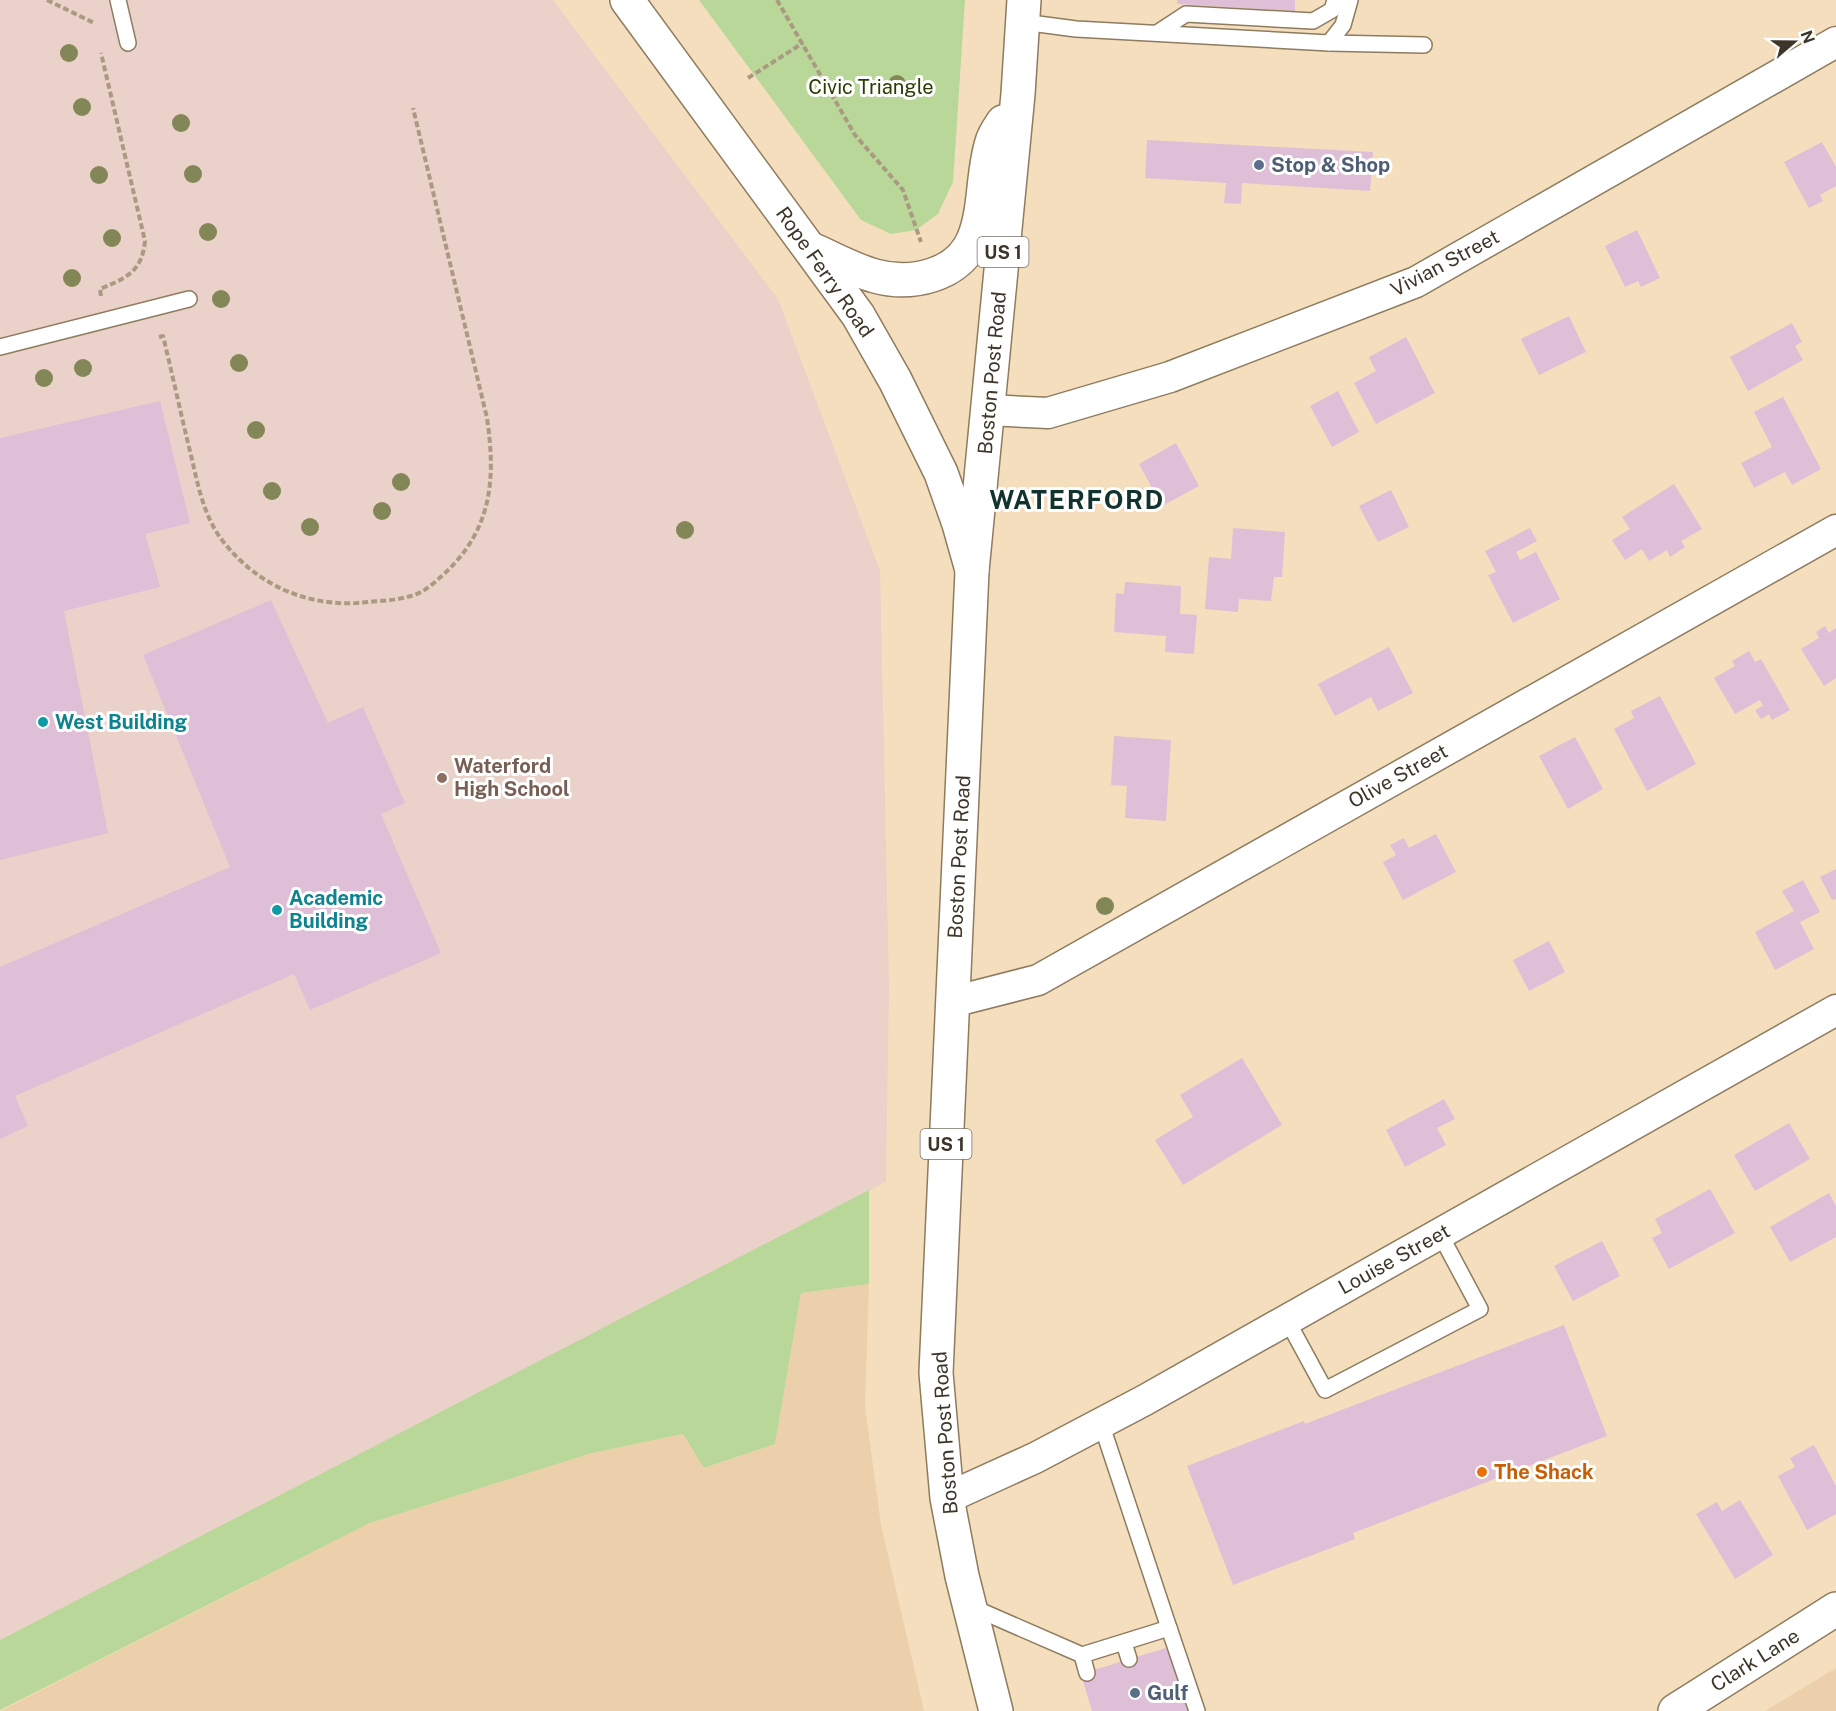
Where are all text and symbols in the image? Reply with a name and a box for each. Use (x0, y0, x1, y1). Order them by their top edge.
north arrow (1764, 12, 1824, 72)
text: N (1797, 28, 1819, 46)
park label: Civic Triangle (808, 75, 934, 99)
place label: Stop & Shop (1271, 153, 1390, 177)
marker: Stop & Shop (1252, 158, 1266, 172)
street label: Rope Ferry Road (771, 202, 879, 342)
street label: Vivian Street (1387, 224, 1503, 302)
road number: US 1 (978, 237, 1028, 267)
street label: Boston Post Road (973, 290, 1011, 456)
district label: WATERFORD (989, 484, 1165, 515)
place label: West Building (55, 710, 188, 734)
marker: West Building (36, 715, 50, 729)
street label: Olive Street (1344, 739, 1452, 813)
place label: Waterford High School (454, 754, 570, 801)
marker: Waterford High School (435, 771, 449, 785)
street label: Boston Post Road (943, 775, 975, 939)
place label: Academic Building (289, 886, 383, 933)
marker: Academic Building (270, 903, 284, 917)
road number: US 1 (920, 1129, 972, 1159)
street label: Louise Street (1334, 1219, 1454, 1299)
street label: Boston Post Road (927, 1351, 963, 1515)
place label: The Shack (1494, 1460, 1594, 1484)
marker: The Shack (1475, 1465, 1489, 1479)
street label: Clark Lane (1706, 1623, 1804, 1697)
place label: Gulf (1147, 1681, 1188, 1705)
marker: Gulf (1128, 1686, 1142, 1700)

